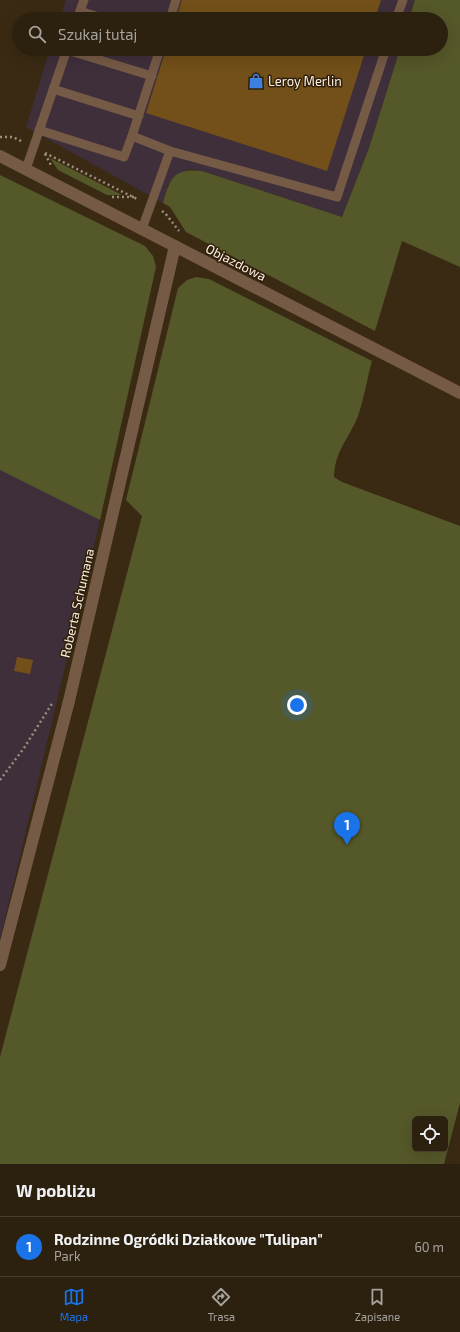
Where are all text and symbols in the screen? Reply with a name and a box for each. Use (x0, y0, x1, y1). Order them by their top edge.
search box (12, 12, 448, 56)
icon: search (26, 23, 48, 45)
text: Szukaj tutaj (58, 25, 137, 43)
shop icon: Leroy Merlin (247, 72, 265, 90)
place label: Leroy Merlin (268, 73, 342, 89)
street label: Objazdowa (203, 240, 269, 284)
street label: Roberta Schumana (57, 547, 97, 659)
your location (287, 695, 307, 715)
pin: 1 (334, 812, 360, 845)
map controls (412, 1116, 448, 1152)
button: locate (412, 1116, 448, 1152)
text: W pobliżu (16, 1180, 96, 1200)
text: Rodzinne Ogródki Działkowe "Tulipan" (54, 1230, 323, 1248)
text: 1 (26, 1239, 32, 1255)
text: 60 m (414, 1239, 444, 1255)
text: Park (54, 1248, 81, 1264)
tab: Mapa (60, 1286, 88, 1323)
tab: Trasa (208, 1286, 235, 1323)
tab: Zapisane (355, 1286, 400, 1323)

